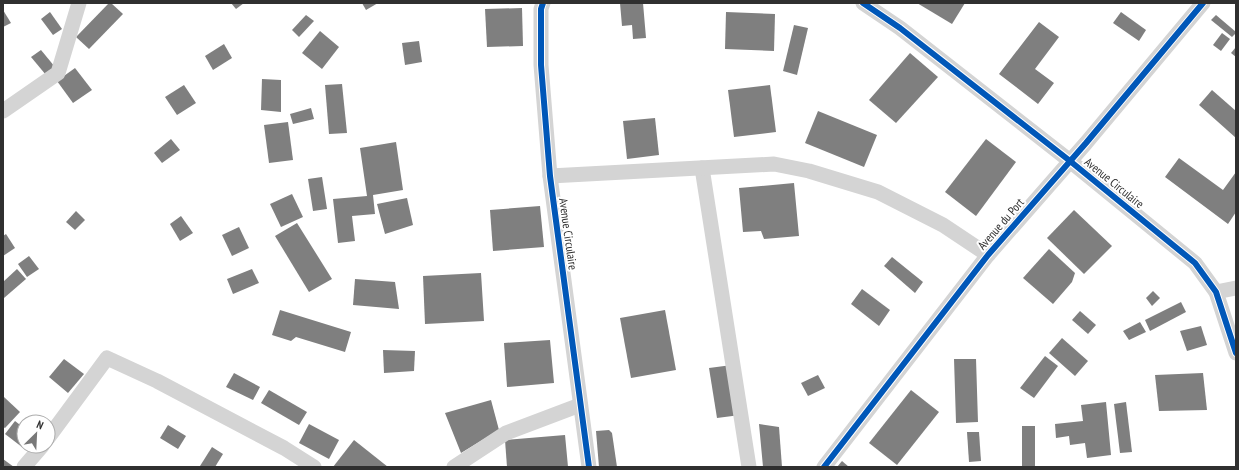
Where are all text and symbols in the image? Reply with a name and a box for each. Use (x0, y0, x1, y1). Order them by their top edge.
street label: Avenue Circulaire (1082, 154, 1147, 211)
street label: Avenue du Port (974, 194, 1027, 252)
street label: Avenue Circulaire (556, 197, 581, 271)
north arrow (16, 414, 56, 454)
text: N (35, 417, 46, 432)

